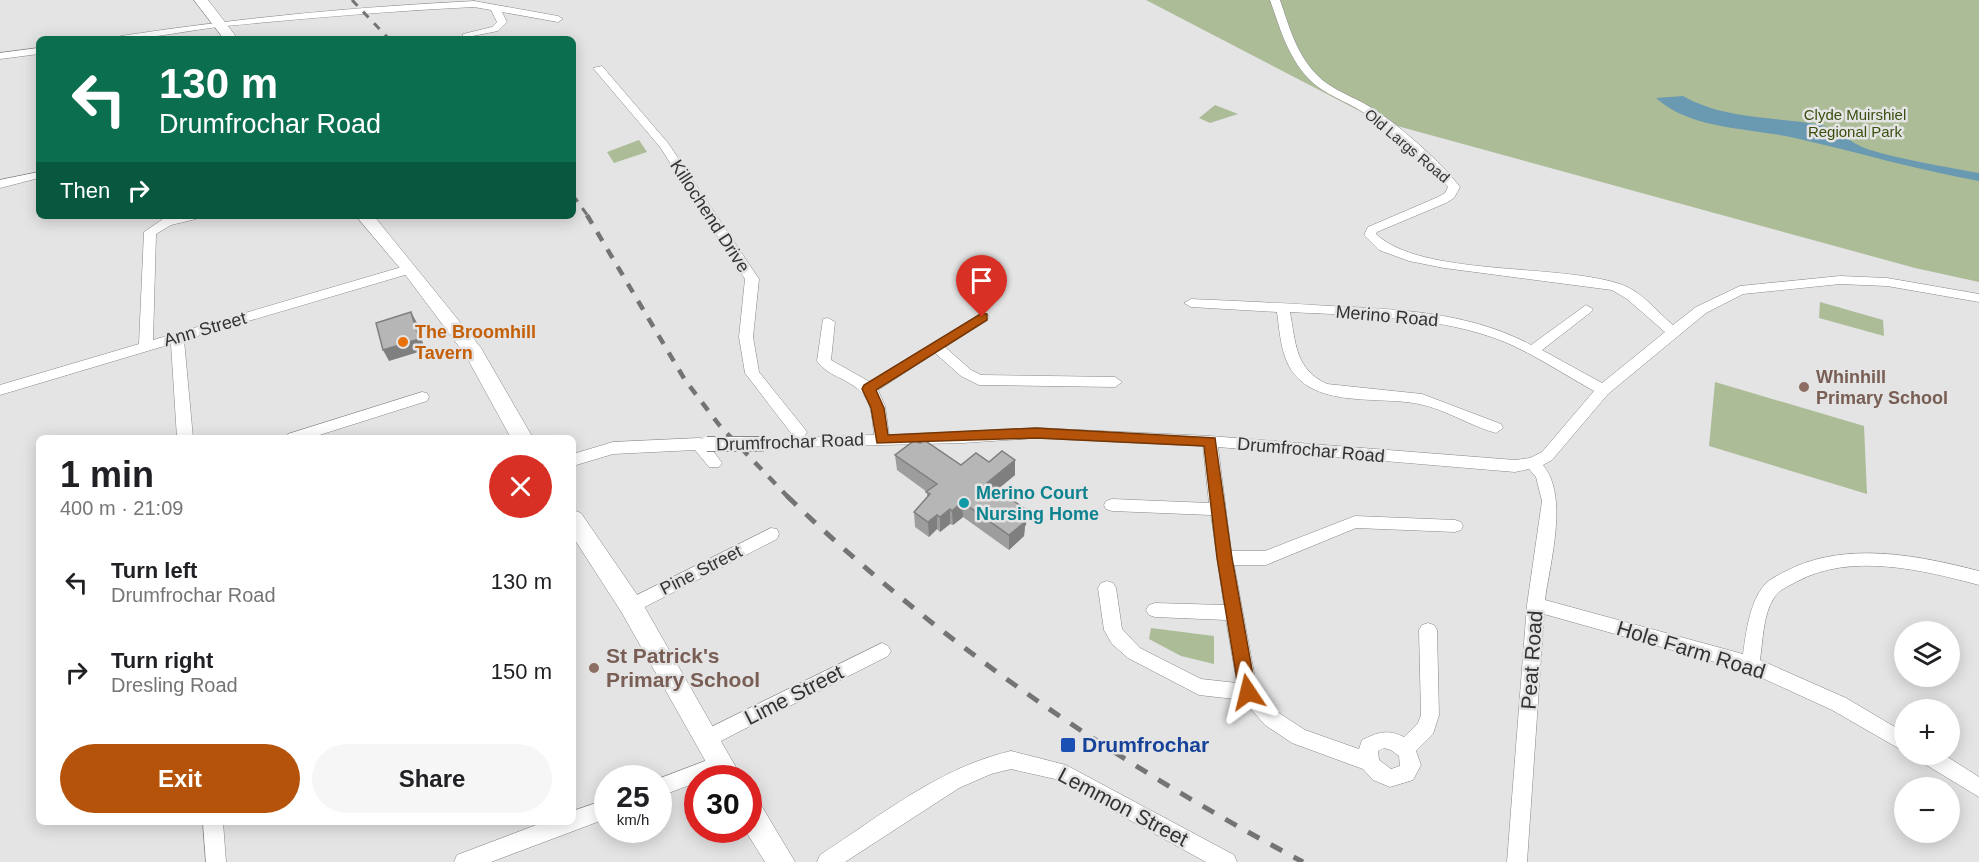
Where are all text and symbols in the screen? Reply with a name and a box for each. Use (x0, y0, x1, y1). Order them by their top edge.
icon: left (60, 60, 138, 138)
text: 130 m (159, 60, 278, 107)
street label: Old Largs Road (1362, 105, 1453, 186)
park label: Clyde Muirshiel Regional Park (1804, 106, 1906, 140)
text: Drumfrochar Road (159, 109, 381, 139)
street label: Killochend Drive (666, 156, 754, 276)
icon: right (122, 174, 155, 207)
text: Then (60, 178, 110, 203)
pin (956, 255, 1007, 317)
icon: arrive (965, 264, 998, 297)
street label: Merino Road (1335, 302, 1439, 330)
street label: Ann Street (161, 308, 249, 350)
place label: The Broomhill Tavern (415, 322, 536, 363)
marker: The Broomhill Tavern (396, 335, 410, 349)
place label: Whinhill Primary School (1816, 367, 1948, 408)
marker: Whinhill Primary School (1797, 380, 1811, 394)
street label: Drumfrochar Road (716, 429, 864, 455)
street label: Drumfrochar Road (1236, 434, 1386, 466)
text: 1 min (60, 454, 154, 495)
button: close (489, 455, 552, 518)
place label: Merino Court Nursing Home (976, 483, 1099, 524)
marker: Merino Court Nursing Home (957, 496, 971, 510)
text: 400 m · 21:09 (60, 497, 183, 519)
street label: Pine Street (657, 541, 745, 599)
text: Turn left (111, 558, 197, 583)
icon: left (60, 566, 93, 599)
text: 130 m (491, 569, 552, 594)
text: Drumfrochar Road (111, 584, 276, 606)
street label: Peat Road (1517, 610, 1546, 710)
street label: Hole Farm Road (1614, 616, 1768, 683)
map controls (1894, 621, 1960, 843)
button: layers (1894, 621, 1960, 687)
place label: St Patrick's Primary School (606, 644, 760, 691)
text: Turn right (111, 648, 213, 673)
icon: right (60, 656, 93, 689)
text: 150 m (491, 659, 552, 684)
street label: Lime Street (741, 660, 847, 729)
position arrow (1216, 660, 1280, 724)
marker: St Patrick's Primary School (587, 661, 601, 675)
text: Dresling Road (111, 674, 238, 696)
button: + (1894, 699, 1960, 765)
place label: Drumfrochar (1082, 733, 1209, 756)
marker: Drumfrochar (1059, 736, 1077, 754)
button: Exit (60, 744, 300, 813)
button: Share (312, 744, 552, 813)
street label: Lemmon Street (1054, 763, 1192, 850)
speed limit sign: 30 (684, 765, 762, 843)
button: − (1894, 777, 1960, 843)
text: 25 (616, 780, 650, 813)
text: km/h (617, 811, 649, 828)

